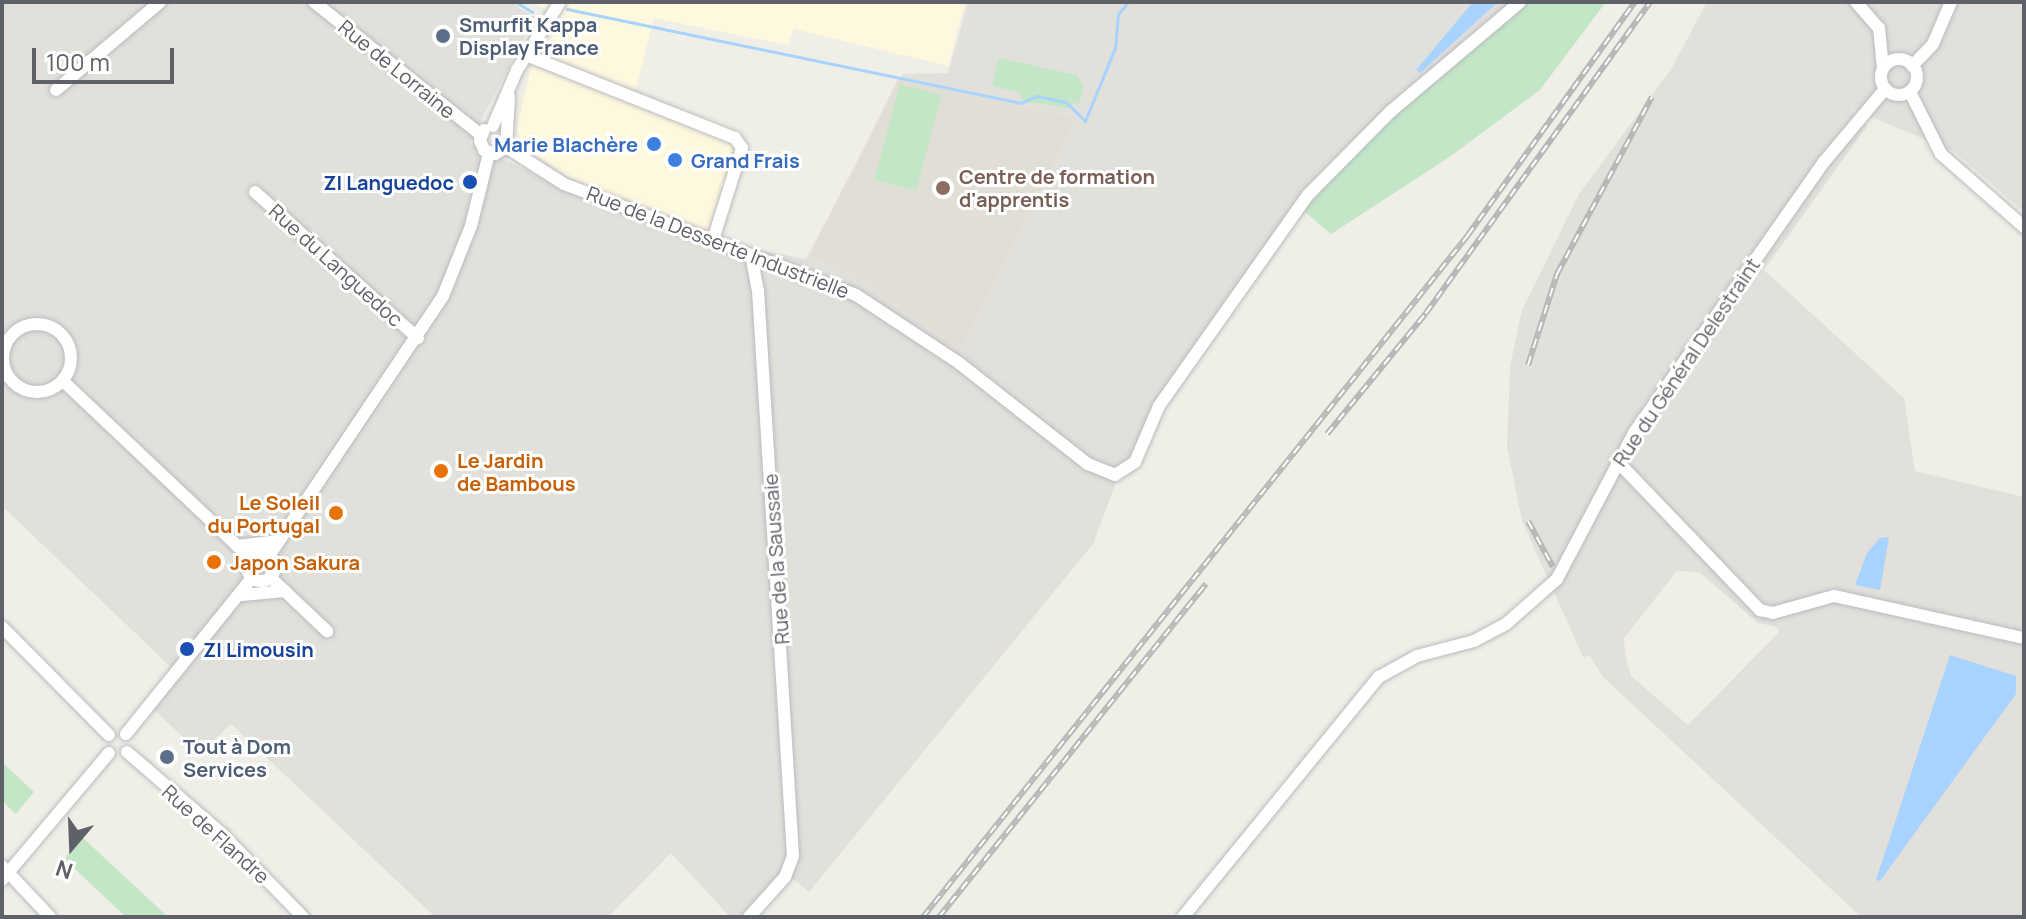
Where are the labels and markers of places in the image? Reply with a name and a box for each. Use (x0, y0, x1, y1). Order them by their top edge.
place label: Smurfit Kappa Display France (459, 12, 599, 59)
marker: Smurfit Kappa Display France (434, 27, 452, 45)
place label: Marie Blachère (494, 132, 638, 156)
marker: Marie Blachère (645, 135, 663, 153)
place label: Grand Frais (691, 148, 800, 172)
marker: Grand Frais (666, 151, 684, 169)
place label: Centre de formation d'apprentis (959, 164, 1155, 211)
place label: ZI Languedoc (323, 170, 454, 194)
marker: ZI Languedoc (461, 173, 479, 191)
marker: Centre de formation d'apprentis (934, 179, 952, 197)
place label: Le Jardin de Bambous (457, 448, 576, 495)
marker: Le Jardin de Bambous (432, 462, 450, 480)
place label: Le Soleil du Portugal (208, 490, 320, 537)
marker: Le Soleil du Portugal (327, 504, 345, 522)
place label: Japon Sakura (230, 550, 360, 574)
marker: Japon Sakura (205, 553, 223, 571)
place label: ZI Limousin (203, 637, 314, 661)
marker: ZI Limousin (178, 640, 196, 658)
place label: Tout à Dom Services (183, 734, 291, 781)
marker: Tout à Dom Services (158, 748, 176, 766)

